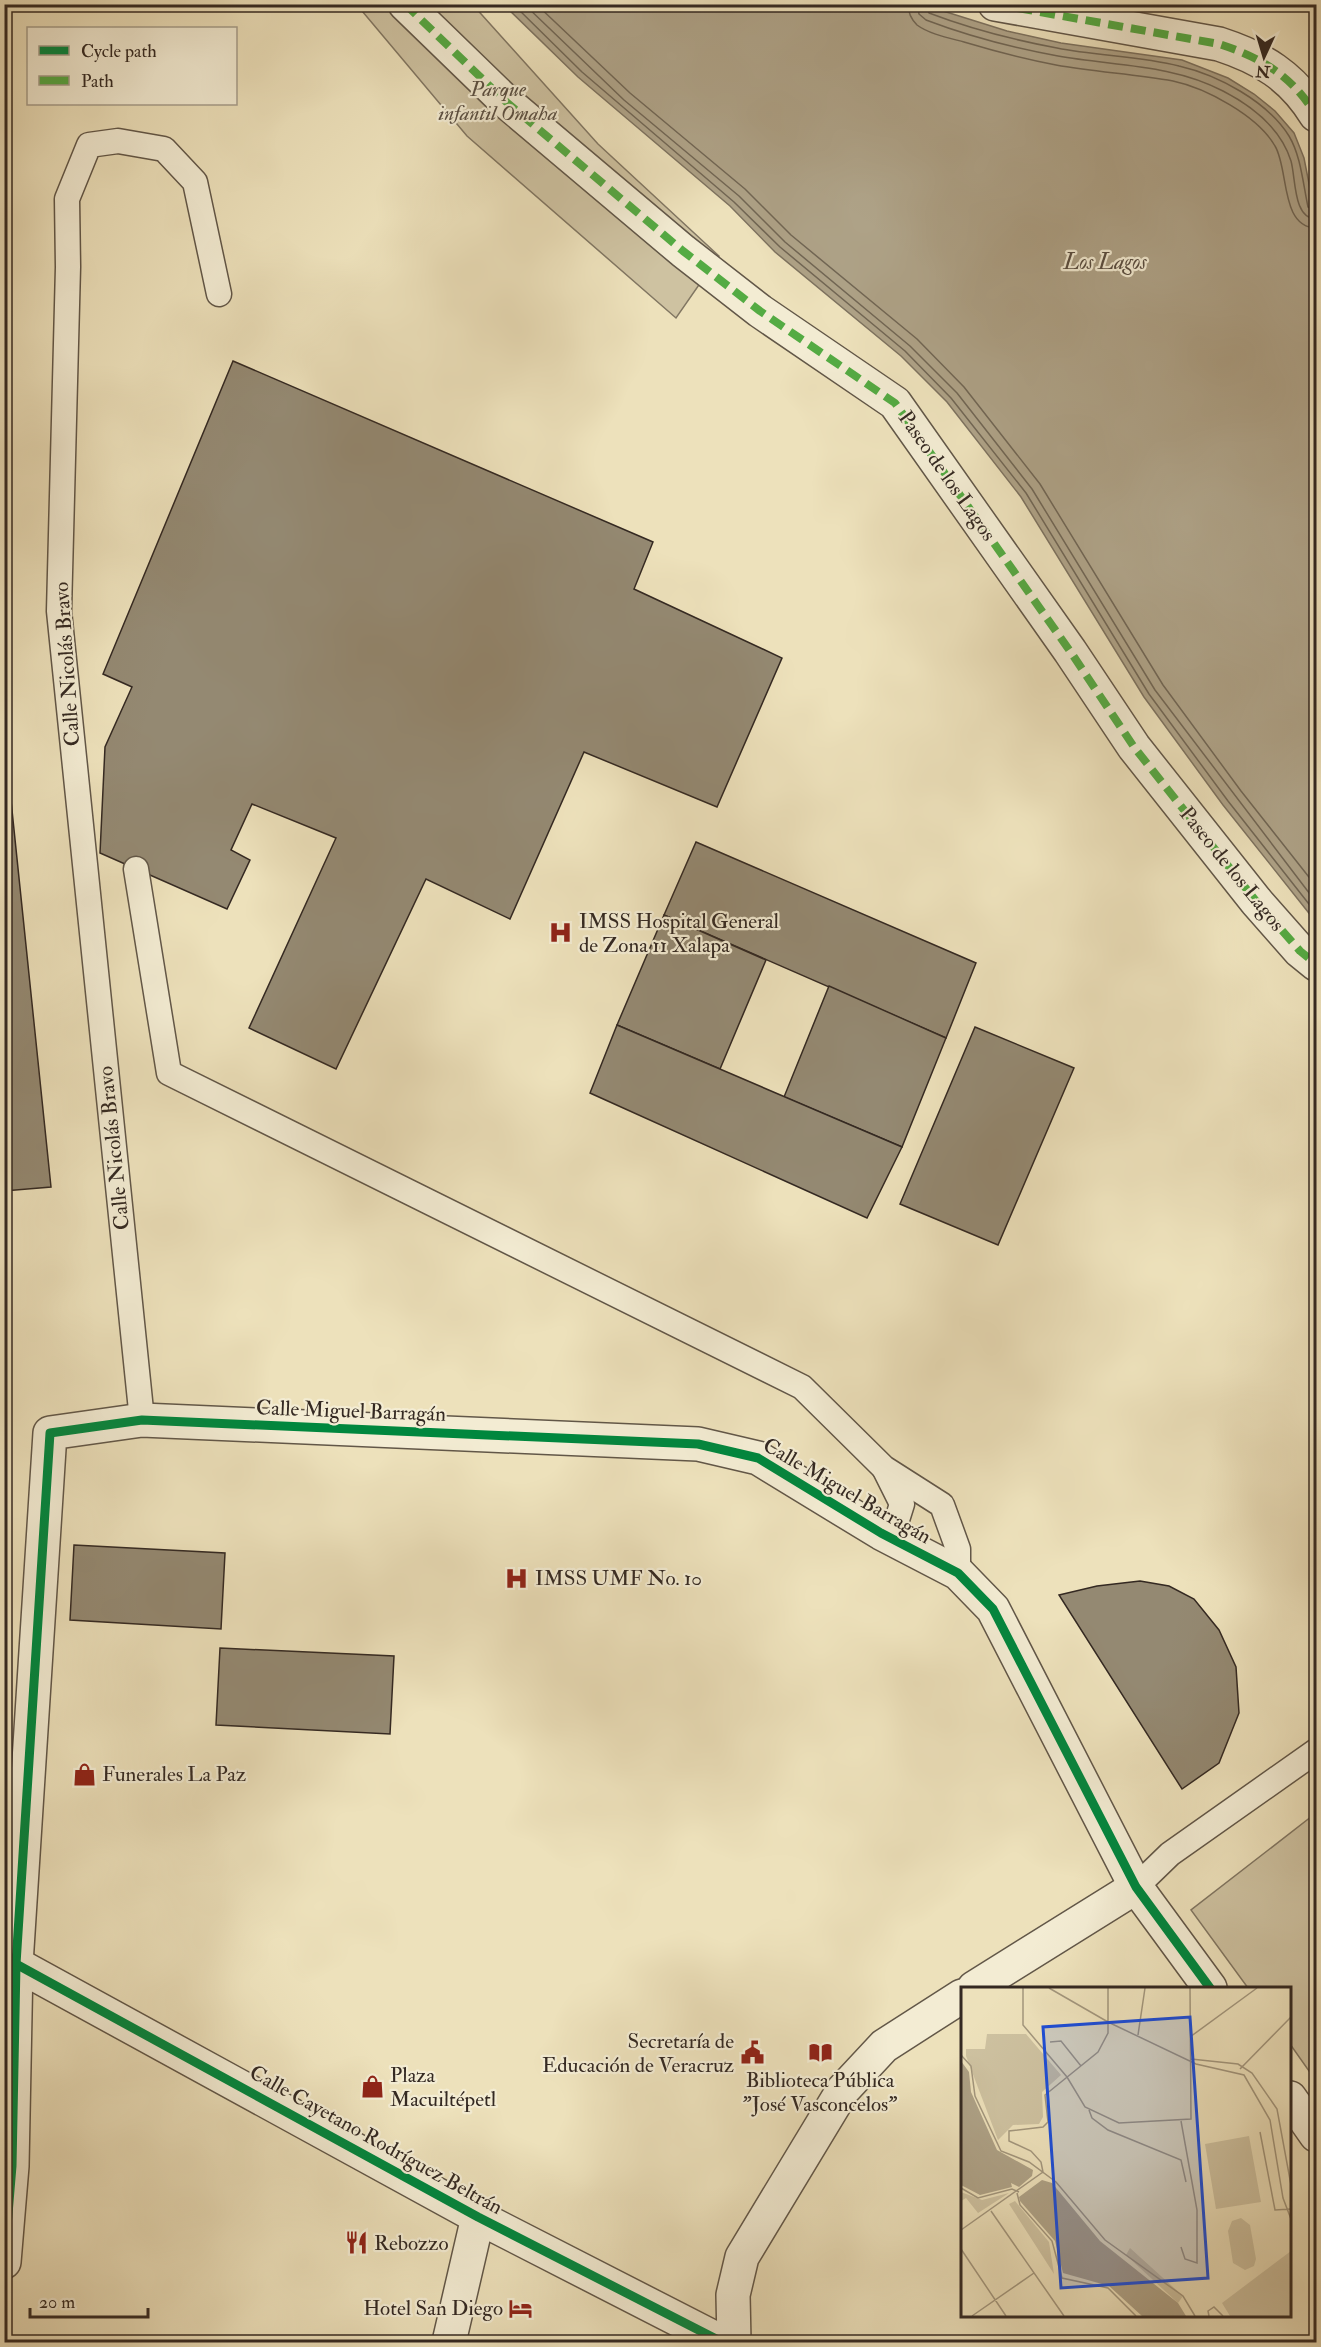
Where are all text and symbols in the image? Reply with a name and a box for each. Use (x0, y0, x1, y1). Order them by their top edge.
legend (27, 27, 237, 105)
north arrow (1234, 27, 1294, 87)
text: Cycle path (81, 40, 157, 63)
text: N (1255, 60, 1272, 82)
text: Path (81, 70, 114, 93)
park label: Parque infantil Omaha (438, 76, 558, 127)
water label: Los Lagos (1062, 248, 1147, 276)
street label: Paseo de los Lagos (892, 406, 1002, 546)
street label: Calle Nicolás Bravo (48, 581, 86, 747)
street label: Paseo de los Lagos (1173, 801, 1291, 937)
place label: IMSS Hospital General de Zona 11 Xalapa (579, 908, 780, 959)
hospital icon: IMSS Hospital General de Zona 11 Xalapa (548, 920, 574, 946)
street label: Calle Nicolás Bravo (92, 1065, 136, 1231)
street label: Calle Miguel Barragán (256, 1394, 447, 1428)
street label: Calle Miguel Barragán (758, 1432, 936, 1550)
hospital icon: IMSS UMF No. 10 (504, 1565, 530, 1591)
place label: IMSS UMF No. 10 (535, 1565, 702, 1592)
shop icon: Funerales La Paz (71, 1761, 97, 1787)
place label: Funerales La Paz (102, 1761, 246, 1788)
inset map (961, 1987, 1291, 2317)
place label: Secretaría de Educación de Veracruz (542, 2028, 734, 2079)
library icon: Biblioteca Pública "José Vasconcelos" (807, 2039, 833, 2065)
public building icon: Secretaría de Educación de Veracruz (739, 2040, 765, 2066)
street label: Calle Cayetano Rodríguez Beltrán (245, 2059, 508, 2221)
place label: Plaza Macuiltépetl (390, 2062, 497, 2113)
place label: Biblioteca Pública "José Vasconcelos" (742, 2067, 898, 2118)
shop icon: Plaza Macuiltépetl (359, 2074, 385, 2100)
restaurant icon: Rebozzo (343, 2230, 369, 2256)
place label: Rebozzo (374, 2230, 449, 2257)
scale bar (30, 2281, 148, 2319)
text: 20 m (39, 2291, 75, 2314)
place label: Hotel San Diego (363, 2295, 503, 2322)
hotel icon: Hotel San Diego (508, 2295, 534, 2321)

